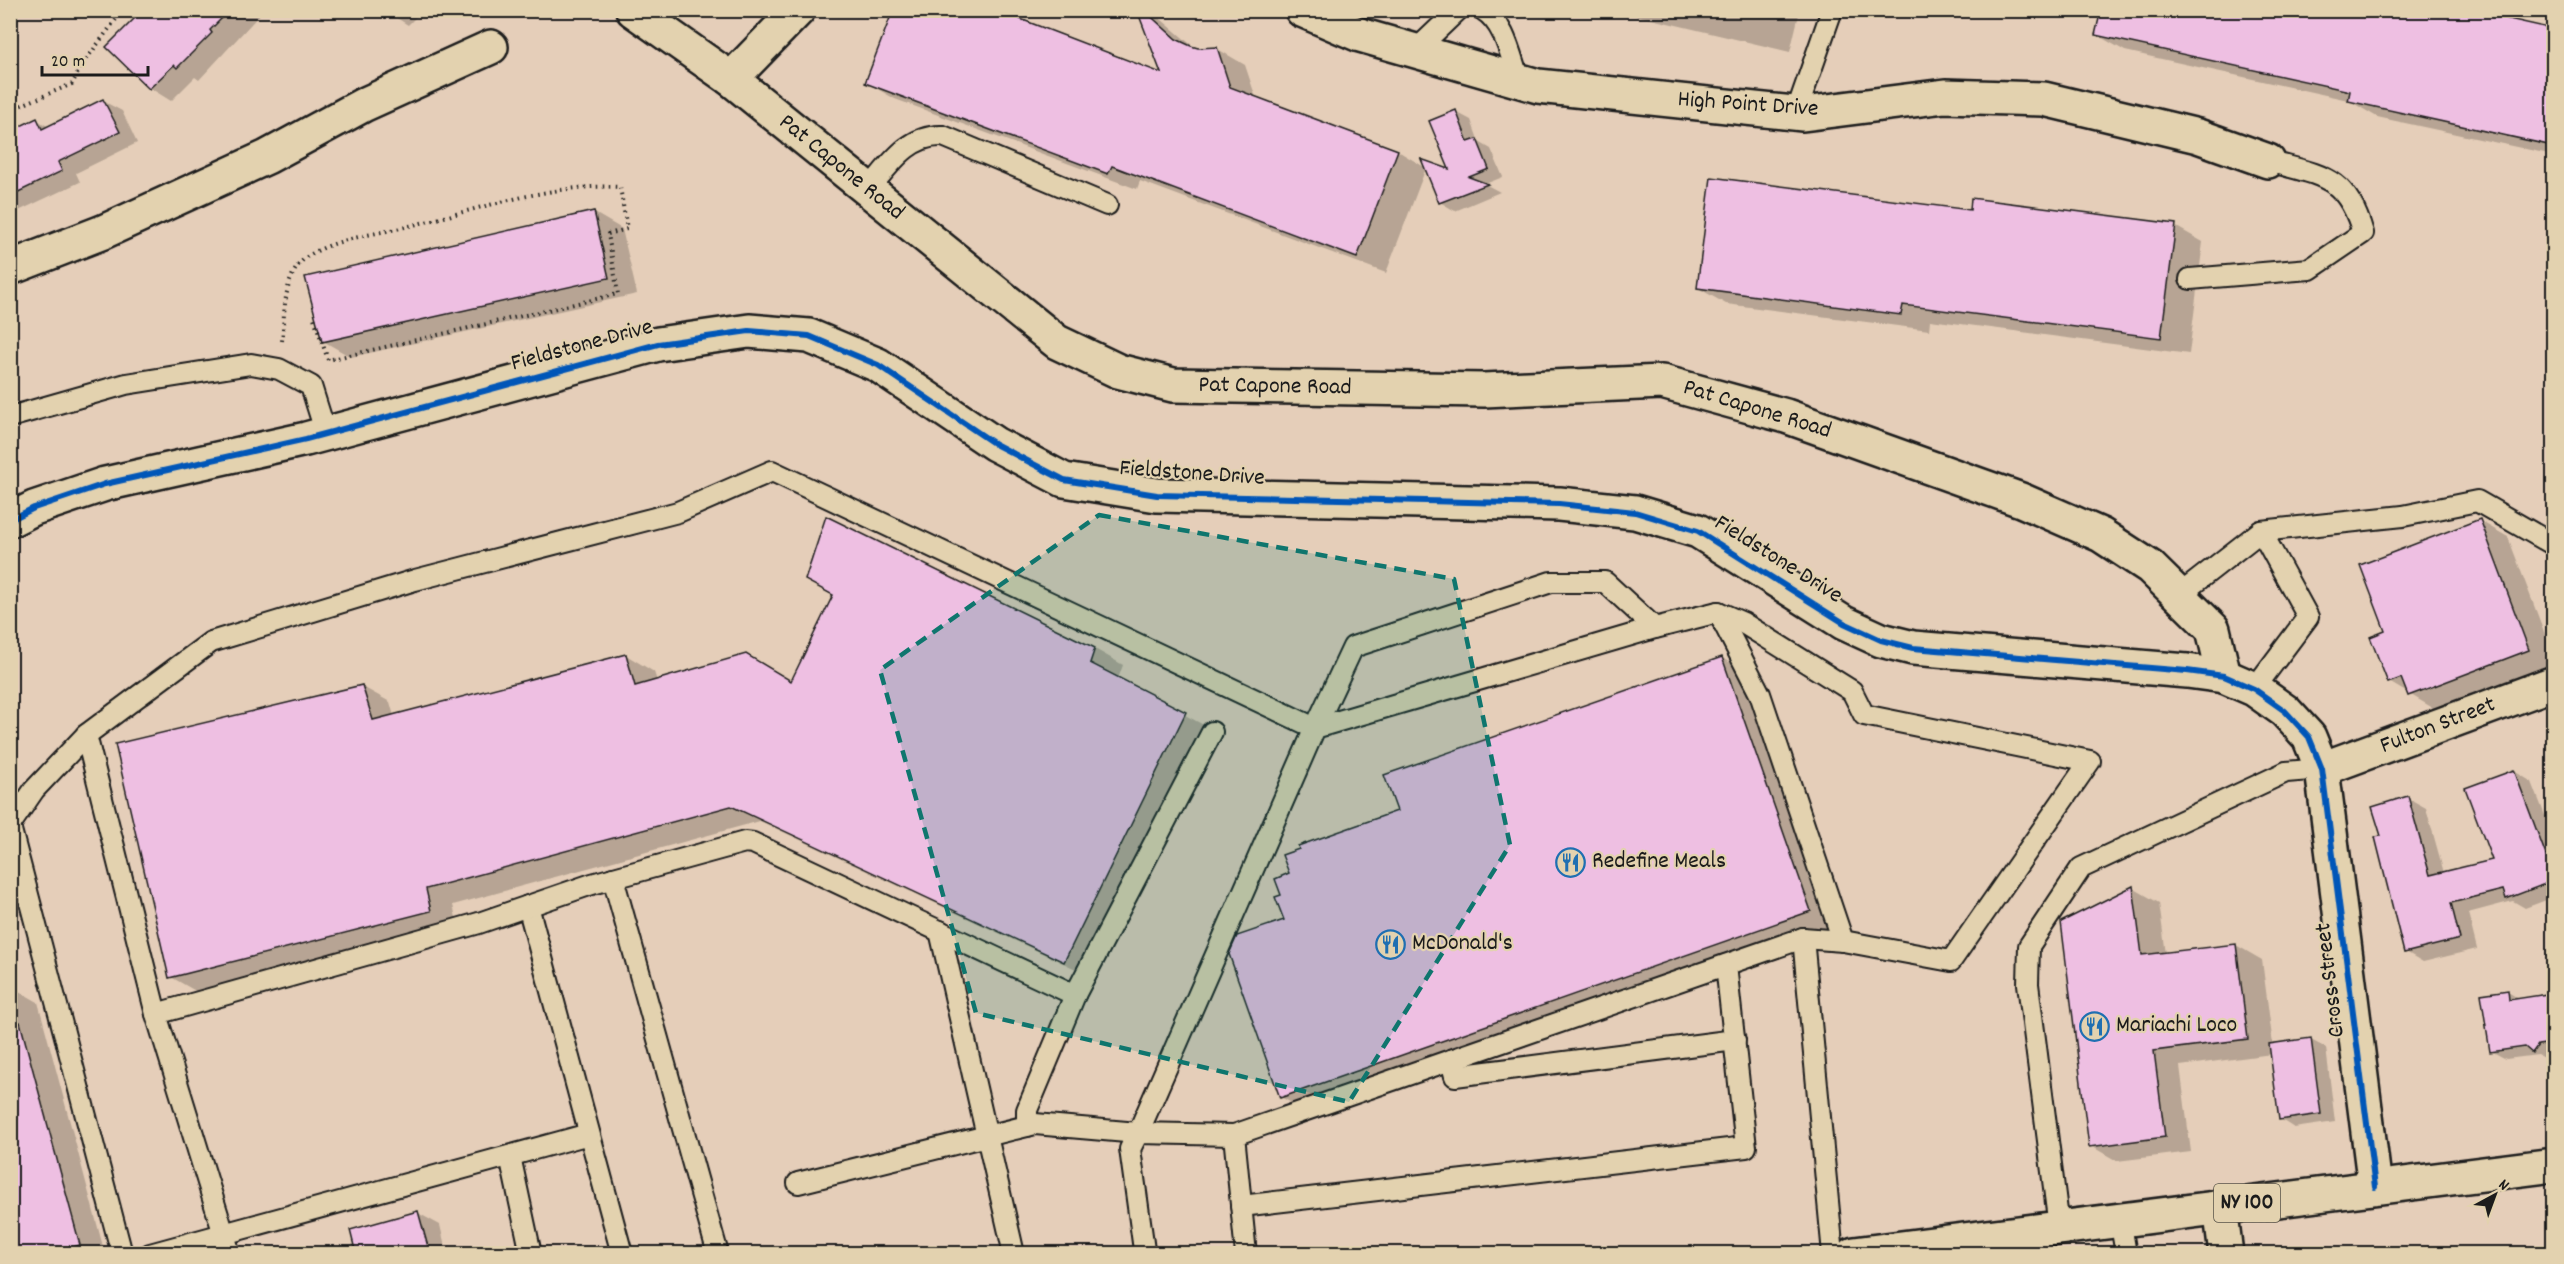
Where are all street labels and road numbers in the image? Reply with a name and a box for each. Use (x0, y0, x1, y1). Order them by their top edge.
street label: High Point Drive (1676, 83, 1820, 127)
street label: Pat Capone Road (771, 107, 911, 229)
street label: Fieldstone Drive (507, 311, 657, 381)
street label: Pat Capone Road (1198, 369, 1352, 405)
street label: Pat Capone Road (1679, 371, 1835, 449)
street label: Fieldstone Drive (1118, 452, 1266, 496)
street label: Fieldstone Drive (1707, 507, 1849, 613)
street label: Fulton Street (2375, 688, 2501, 764)
street label: Cross Street (2307, 920, 2355, 1039)
road number: NY 100 (2214, 1184, 2280, 1222)

